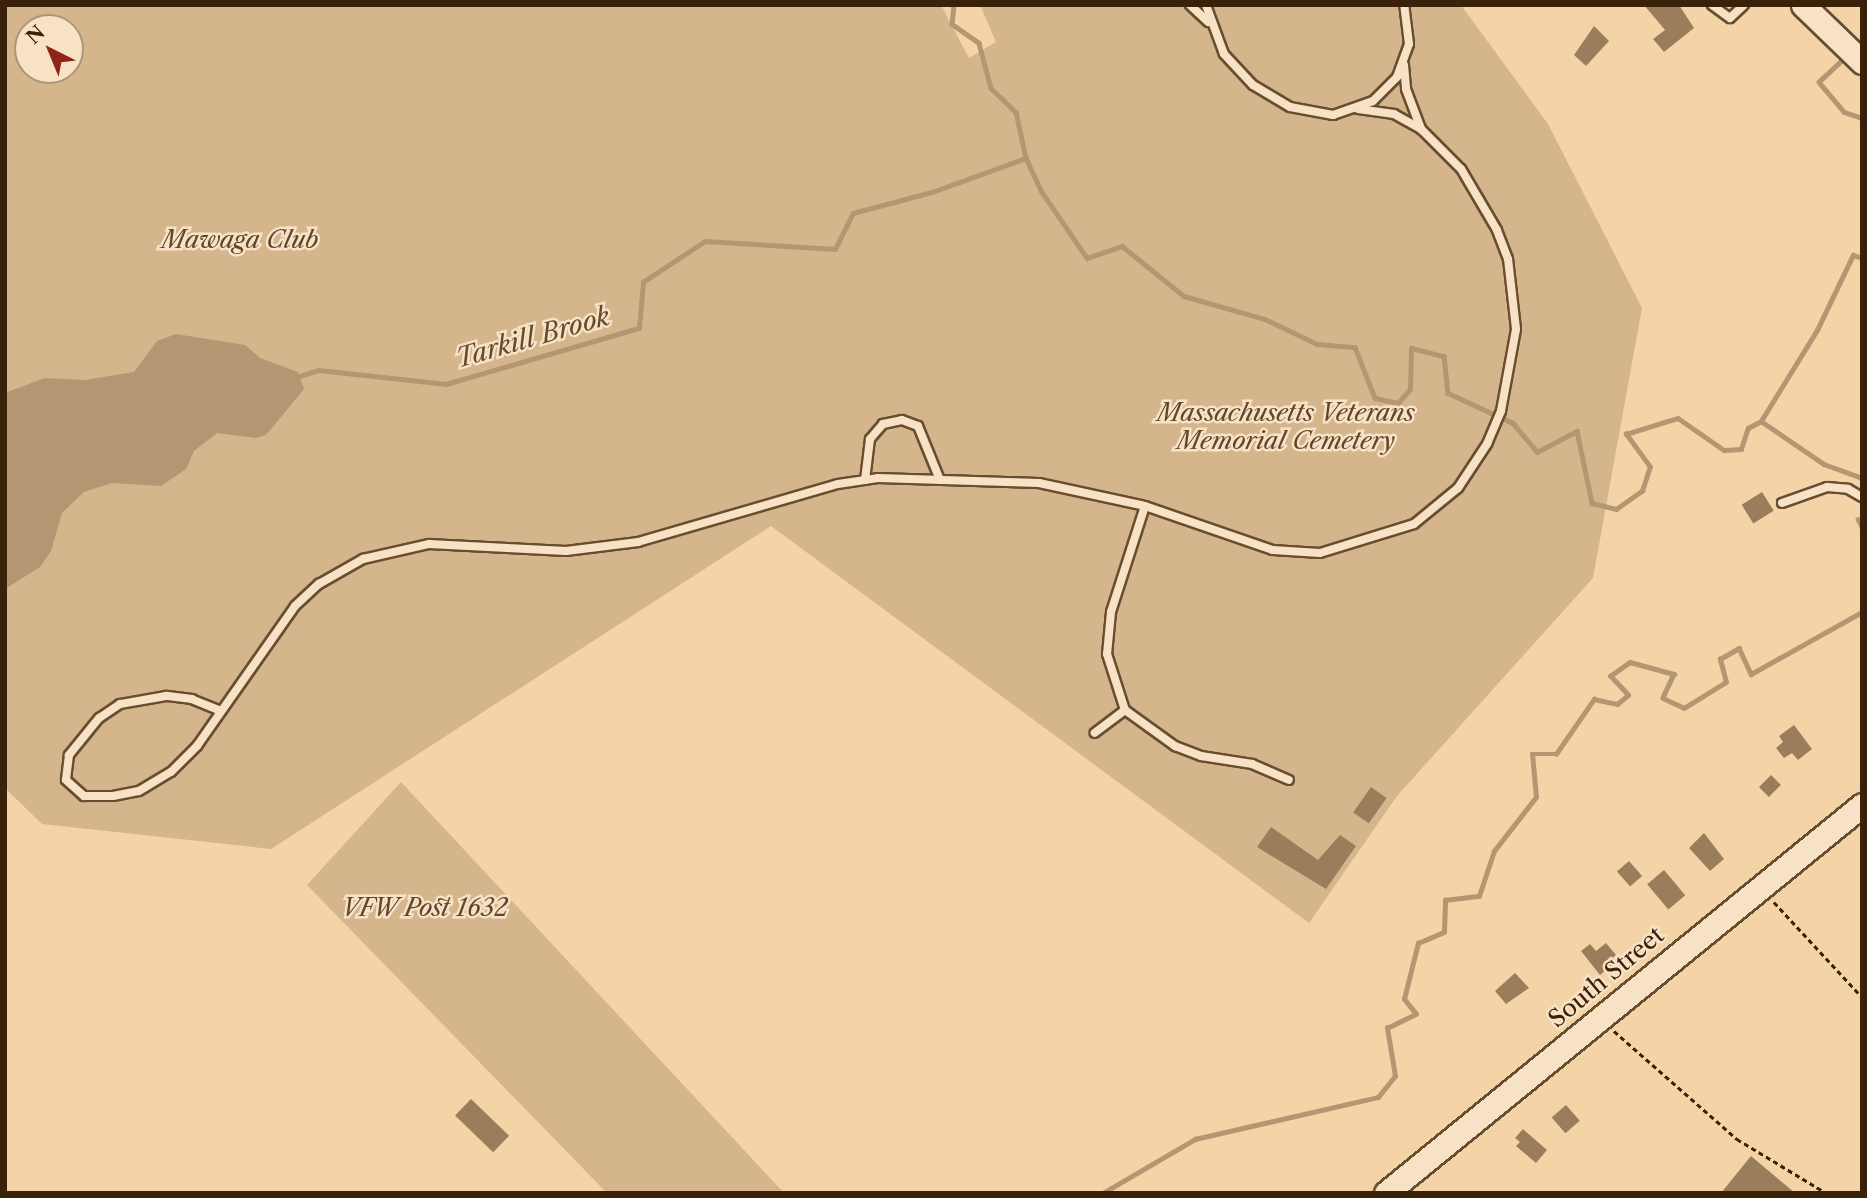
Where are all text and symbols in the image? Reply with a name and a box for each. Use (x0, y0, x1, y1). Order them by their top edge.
north arrow (14, 14, 84, 84)
text: N (22, 21, 50, 49)
park label: Mawaga Club (162, 226, 318, 254)
water label: Tarkill Brook (452, 301, 614, 375)
park label: Massachusetts Veterans Memorial Cemetery (1157, 399, 1415, 455)
park label: VFW Post 1632 (342, 894, 508, 922)
street label: South Street (1542, 920, 1670, 1034)

